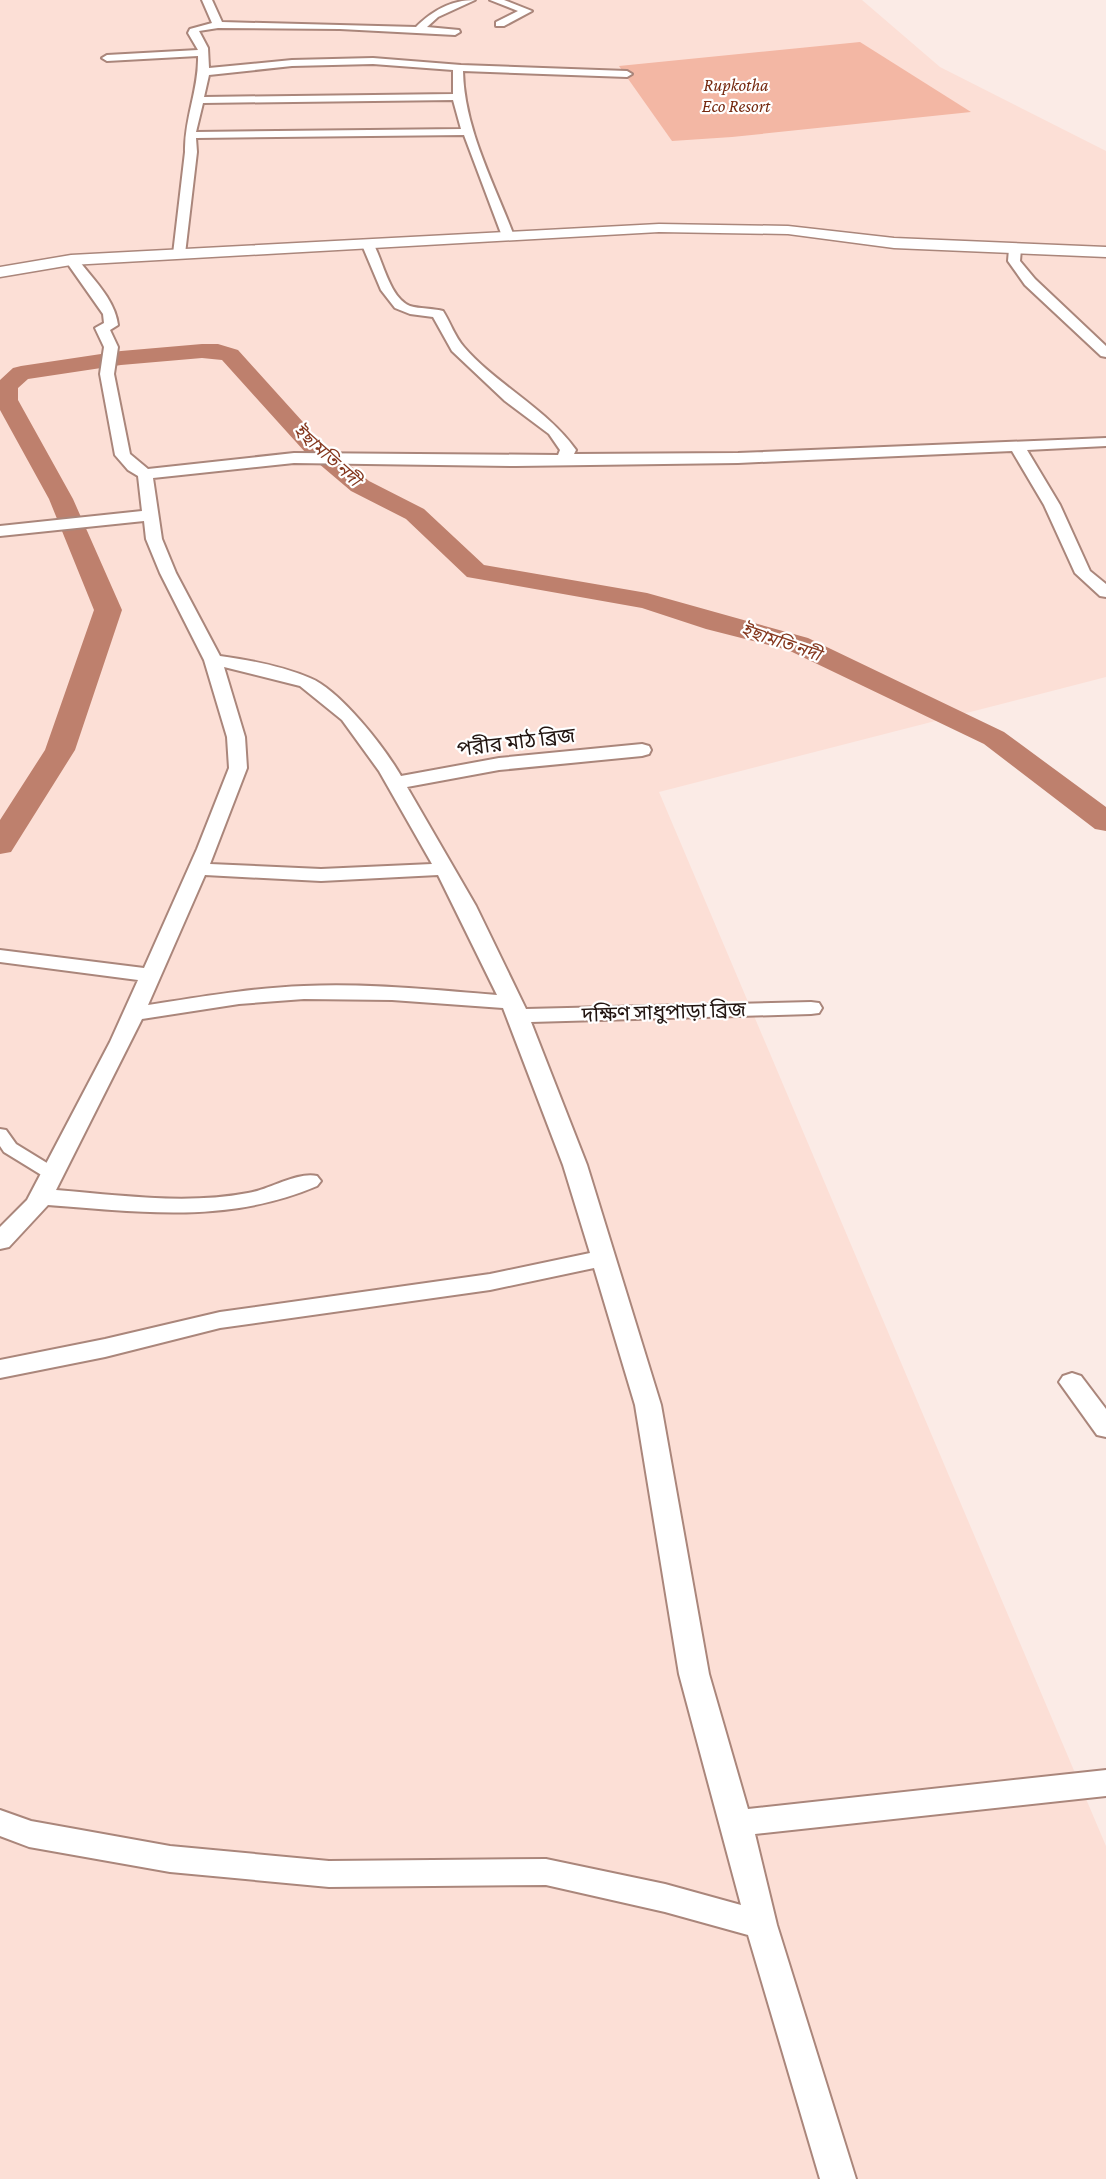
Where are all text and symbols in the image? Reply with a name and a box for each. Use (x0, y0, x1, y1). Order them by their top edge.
park label: Rupkotha Eco Resort (702, 75, 771, 116)
water label: ইছামতি নদী (290, 419, 368, 492)
water label: ইছামতি নদী (739, 618, 827, 666)
street label: পরীর মাঠ ব্রিজ (455, 723, 578, 761)
street label: দক্ষিণ সাধুপাড়া ব্রিজ (580, 997, 747, 1027)

